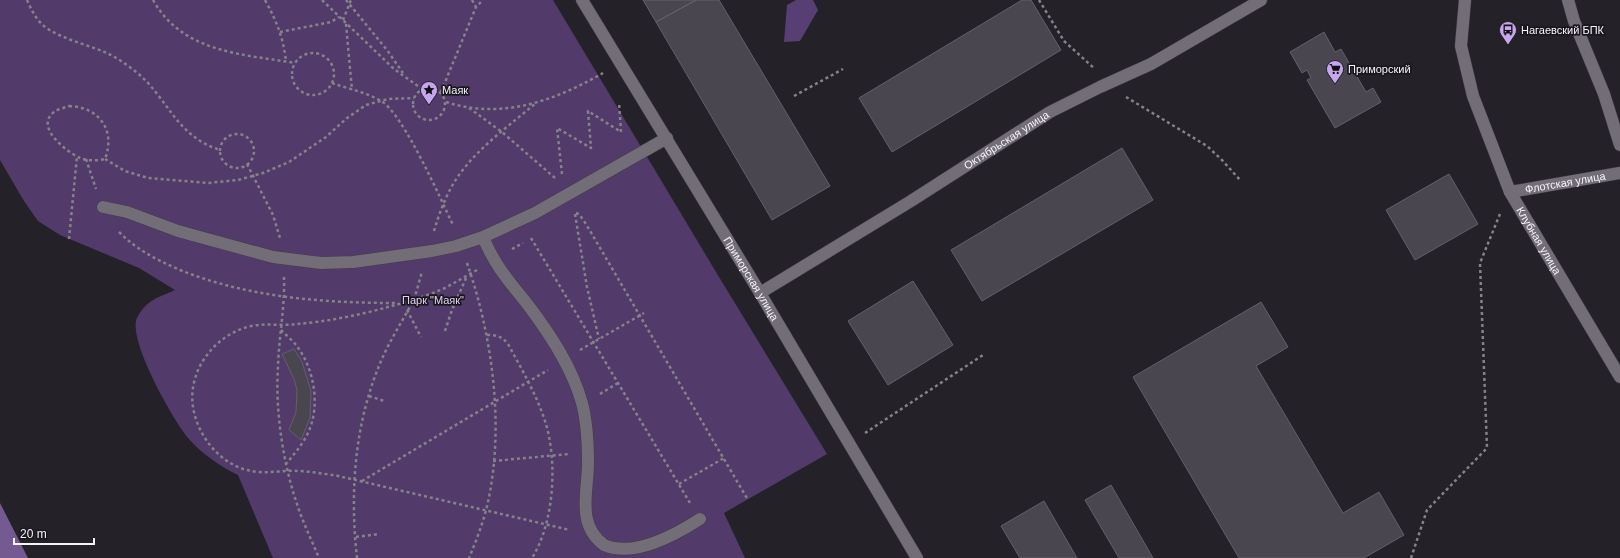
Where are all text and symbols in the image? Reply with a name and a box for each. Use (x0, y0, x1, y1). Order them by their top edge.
bus stop icon: Нагаевский БПК (1498, 20, 1518, 45)
place label: Нагаевский БПК (1521, 24, 1605, 36)
supermarket icon: Приморский (1325, 59, 1345, 84)
place label: Приморский (1348, 63, 1411, 75)
place icon: Маяк (419, 80, 439, 105)
place label: Маяк (442, 84, 468, 96)
street label: Октябрьская улица (962, 108, 1052, 172)
street label: Флотская улица (1524, 169, 1607, 195)
street label: Клубная улица (1514, 205, 1564, 277)
street label: Приморская улица (721, 234, 781, 324)
park label: Парк "Маяк" (402, 294, 464, 306)
scale bar (14, 520, 94, 546)
text: 20 m (20, 527, 47, 541)

